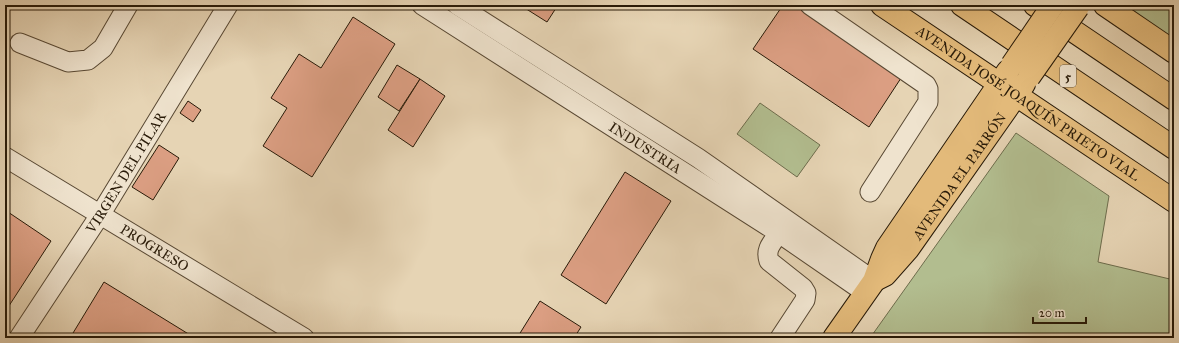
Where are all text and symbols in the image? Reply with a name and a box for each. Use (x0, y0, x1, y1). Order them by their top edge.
street label: AVENIDA JOSÉ JOAQUÍN PRIETO VIAL (912, 22, 1144, 185)
road number: 5 (1060, 65, 1076, 87)
street label: VIRGEN DEL PILAR (82, 108, 170, 237)
street label: AVENIDA EL PARRÓN (909, 109, 1010, 244)
street label: INDUSTRIA (606, 119, 685, 178)
street label: PROGRESO (117, 221, 192, 275)
scale bar (1033, 299, 1086, 325)
text: 20 m (1039, 306, 1065, 320)

